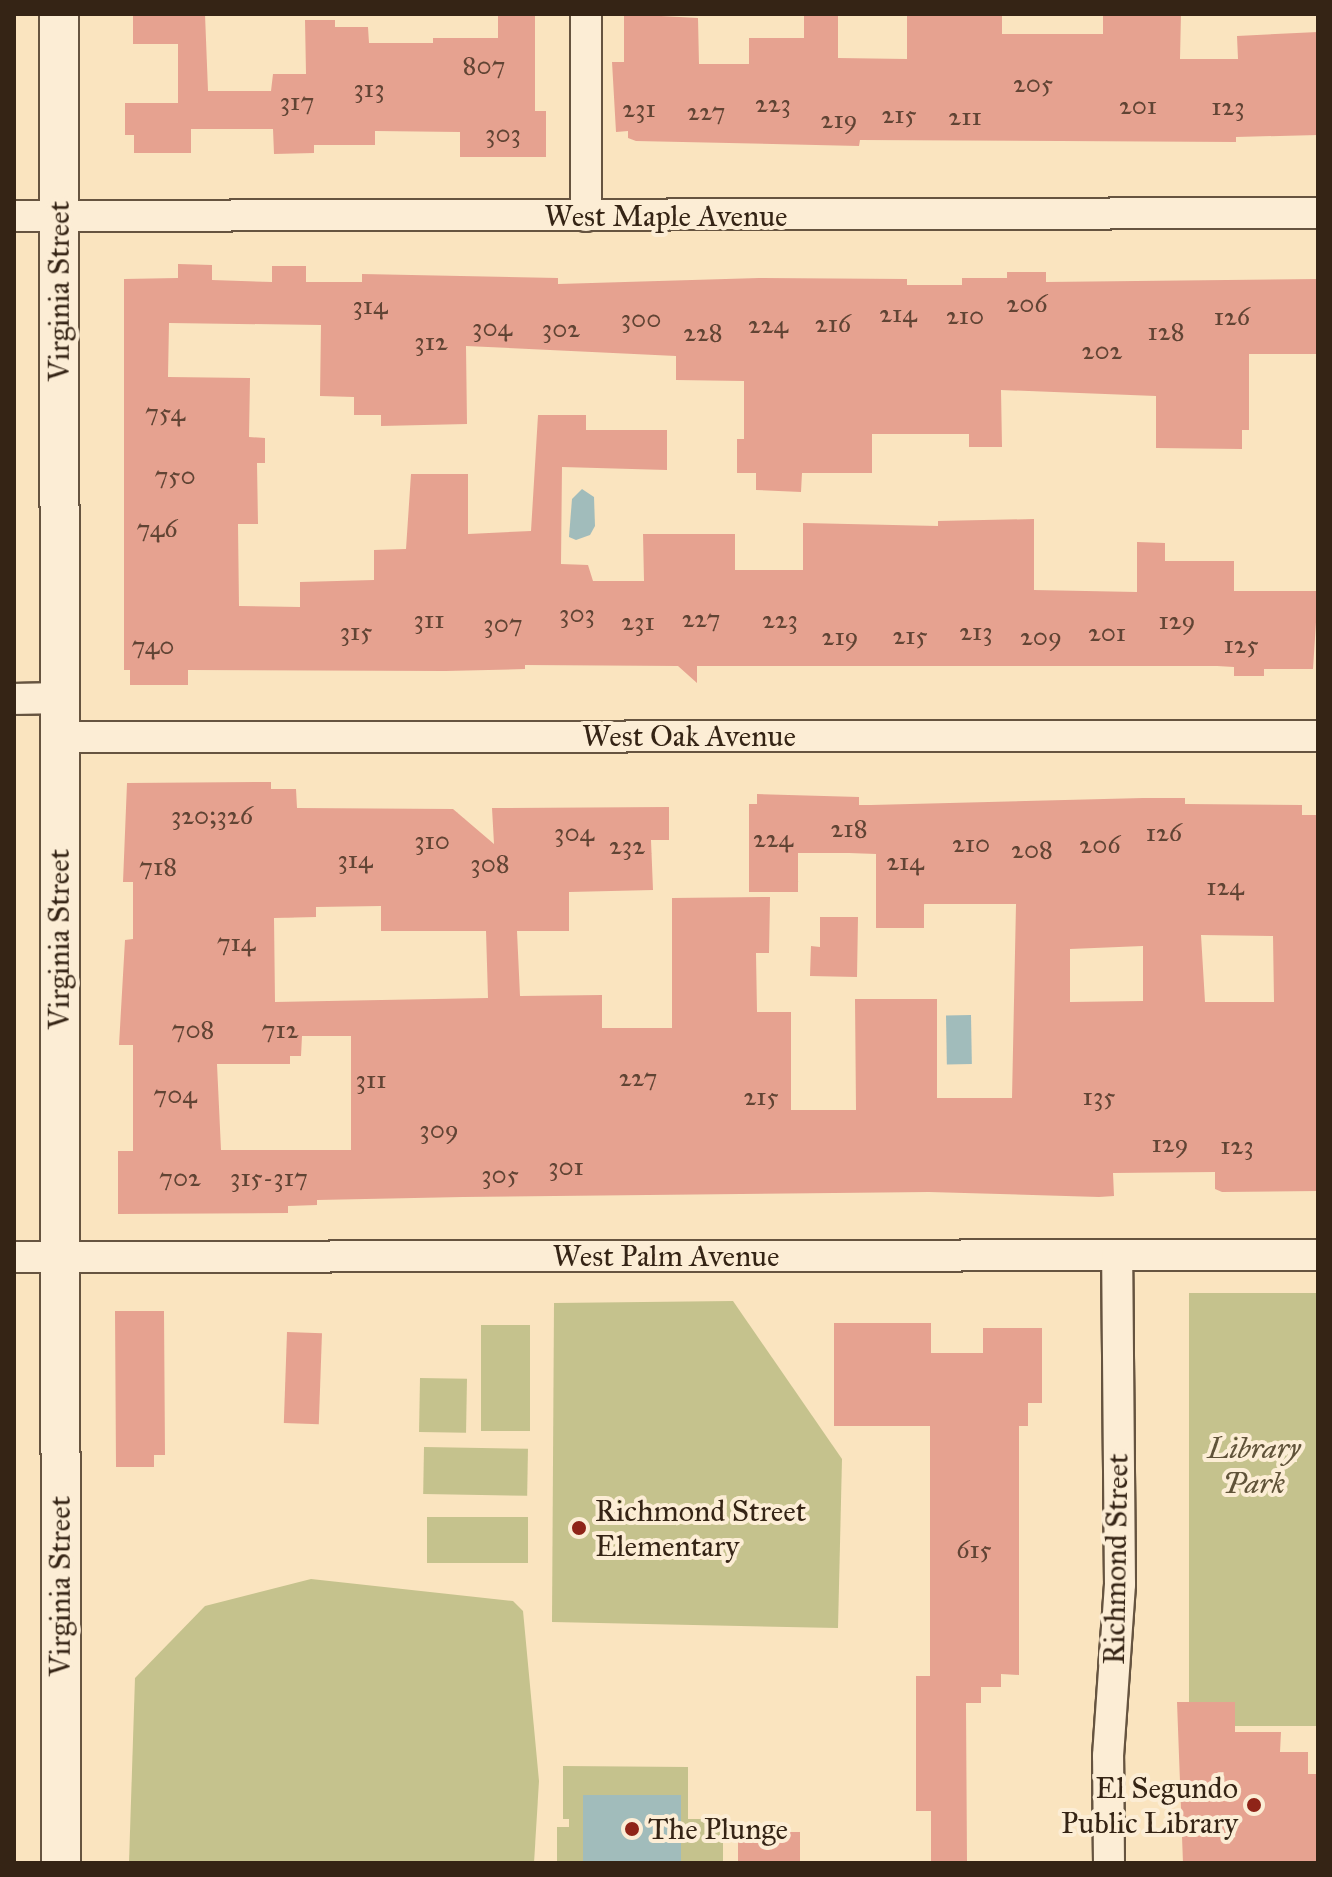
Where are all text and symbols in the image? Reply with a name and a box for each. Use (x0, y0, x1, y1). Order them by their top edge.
house number: 807 (463, 50, 505, 82)
house number: 205 (1013, 68, 1053, 100)
house number: 313 (353, 73, 385, 105)
house number: 317 (280, 86, 314, 118)
house number: 223 (755, 88, 791, 120)
house number: 201 (1119, 90, 1157, 122)
house number: 123 (1211, 91, 1245, 123)
house number: 231 (622, 93, 656, 125)
house number: 227 (687, 96, 725, 128)
house number: 215 (882, 99, 916, 131)
house number: 211 (948, 101, 982, 133)
house number: 219 (821, 104, 857, 136)
house number: 303 (485, 118, 521, 150)
street label: West Maple Avenue (544, 198, 788, 234)
street label: Virginia Street (41, 201, 77, 381)
house number: 206 (1006, 288, 1048, 320)
house number: 314 (352, 290, 388, 322)
house number: 214 (879, 298, 917, 330)
house number: 210 (946, 300, 984, 332)
house number: 126 (1214, 301, 1250, 333)
house number: 300 (621, 303, 661, 335)
house number: 216 (815, 308, 851, 340)
house number: 224 (748, 309, 788, 341)
house number: 304 (472, 312, 512, 344)
house number: 302 (542, 313, 580, 345)
house number: 128 (1148, 316, 1184, 348)
house number: 228 (683, 317, 723, 349)
house number: 312 (414, 326, 448, 358)
house number: 202 (1082, 335, 1122, 367)
house number: 754 (145, 397, 185, 429)
house number: 750 (154, 460, 196, 492)
house number: 746 (136, 513, 178, 545)
house number: 303 (559, 598, 595, 630)
house number: 227 (682, 603, 720, 635)
house number: 311 (414, 604, 444, 636)
house number: 223 (762, 604, 798, 636)
house number: 129 (1158, 605, 1196, 637)
house number: 231 (621, 606, 655, 638)
house number: 307 (483, 608, 523, 640)
house number: 315 (340, 616, 372, 648)
house number: 213 (959, 616, 993, 648)
house number: 201 (1088, 617, 1126, 649)
house number: 215 (893, 620, 927, 652)
house number: 219 (822, 621, 858, 653)
house number: 209 (1020, 621, 1062, 653)
house number: 125 (1224, 629, 1258, 661)
house number: 740 (132, 630, 174, 662)
street label: West Oak Avenue (582, 718, 796, 754)
house number: 320;326 (171, 800, 253, 832)
house number: 218 (831, 813, 867, 845)
house number: 304 (554, 817, 594, 849)
house number: 126 (1146, 817, 1182, 849)
house number: 224 (753, 823, 793, 855)
house number: 310 (414, 825, 450, 857)
house number: 210 (952, 828, 990, 860)
house number: 206 (1079, 829, 1121, 861)
house number: 232 (609, 830, 645, 862)
house number: 208 (1011, 834, 1053, 866)
house number: 314 (337, 844, 373, 876)
house number: 214 (886, 846, 924, 878)
house number: 308 (470, 848, 510, 880)
street label: Virginia Street (41, 849, 77, 1029)
house number: 718 (139, 851, 177, 883)
house number: 124 (1206, 871, 1244, 903)
house number: 714 (217, 927, 255, 959)
house number: 708 (172, 1014, 214, 1046)
house number: 712 (262, 1014, 298, 1046)
house number: 227 (619, 1062, 657, 1094)
house number: 311 (356, 1064, 386, 1096)
house number: 704 (153, 1079, 197, 1111)
house number: 215 (744, 1081, 778, 1113)
house number: 135 (1083, 1081, 1115, 1113)
house number: 309 (419, 1114, 459, 1146)
house number: 129 (1151, 1128, 1189, 1160)
house number: 123 (1220, 1130, 1254, 1162)
house number: 301 (548, 1151, 584, 1183)
house number: 305 (481, 1159, 519, 1191)
house number: 702 (159, 1162, 201, 1194)
house number: 315-317 (230, 1162, 308, 1194)
street label: West Palm Avenue (553, 1238, 779, 1274)
park label: Library Park (1207, 1430, 1301, 1500)
street label: Richmond Street (1096, 1453, 1136, 1665)
place label: Richmond Street Elementary (595, 1493, 806, 1564)
street label: Virginia Street (42, 1496, 78, 1676)
marker: Richmond Street Elementary (570, 1519, 588, 1537)
house number: 615 (956, 1534, 992, 1566)
place label: El Segundo Public Library (1061, 1770, 1238, 1840)
marker: El Segundo Public Library (1245, 1796, 1263, 1814)
place label: The Plunge (648, 1811, 788, 1847)
marker: The Plunge (623, 1820, 641, 1838)

